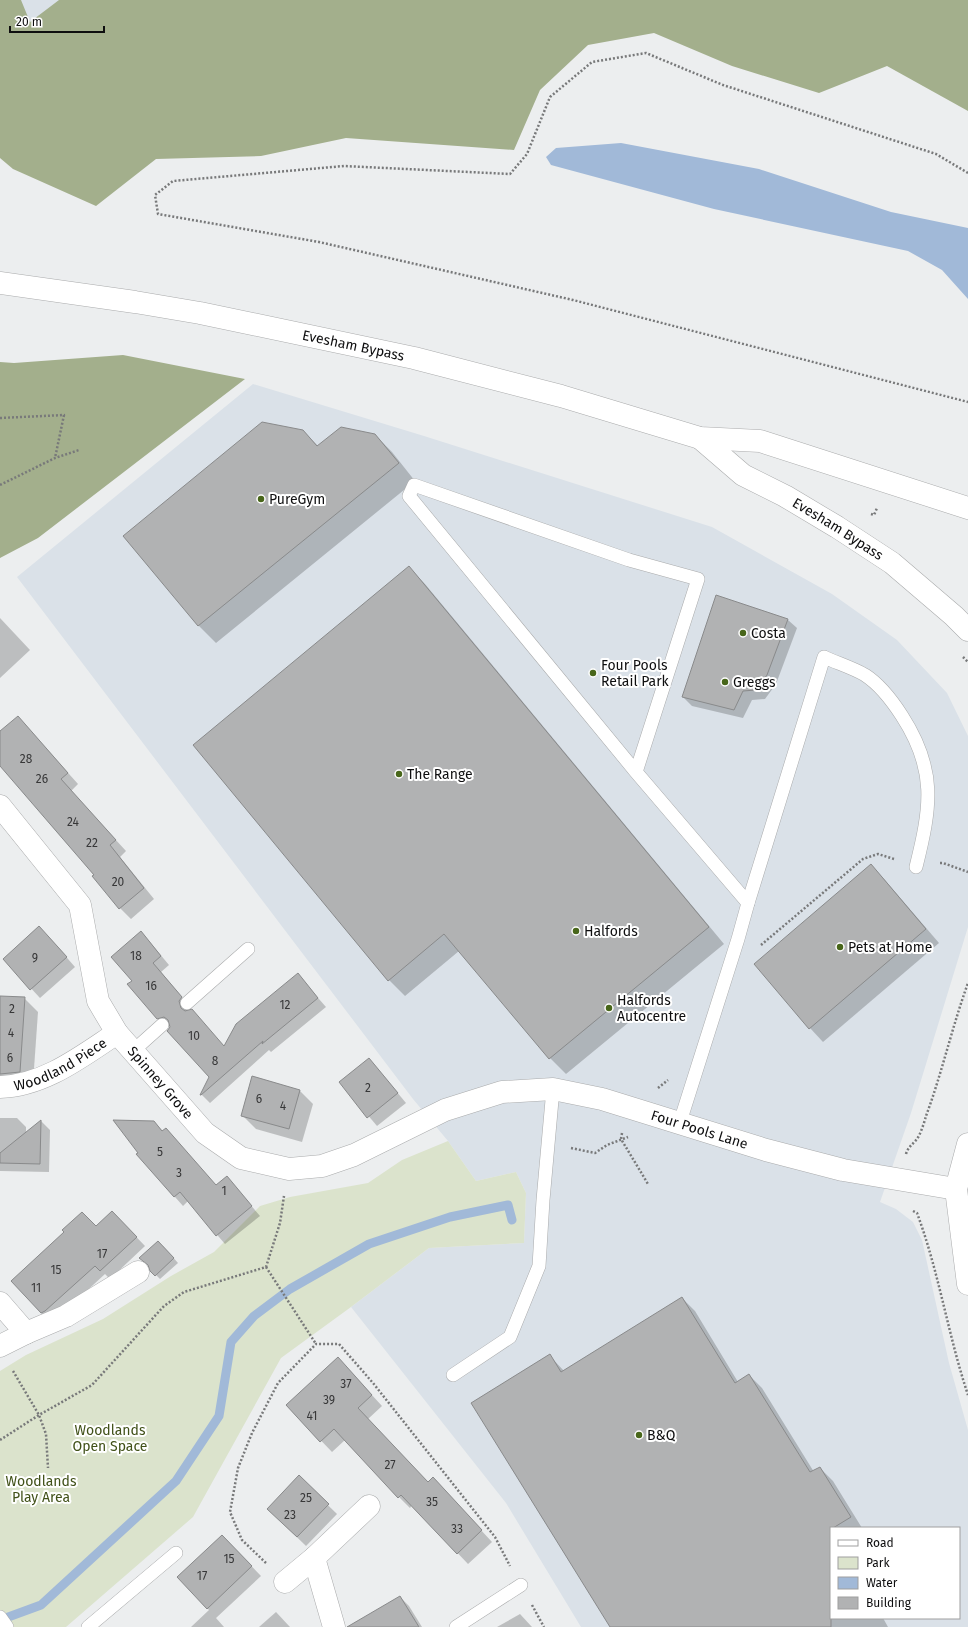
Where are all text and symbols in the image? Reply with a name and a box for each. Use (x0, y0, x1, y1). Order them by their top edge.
scale bar (10, 8, 104, 34)
text: 20 m (16, 15, 42, 29)
street label: Evesham Bypass (301, 327, 406, 365)
place label: PureGym (269, 491, 325, 508)
marker: PureGym (256, 494, 266, 504)
street label: Evesham Bypass (789, 494, 887, 564)
place label: Costa (751, 625, 786, 642)
marker: Costa (738, 628, 748, 638)
place label: Four Pools Retail Park (601, 657, 670, 690)
marker: Four Pools Retail Park (588, 668, 598, 678)
place label: Greggs (733, 674, 776, 691)
marker: Greggs (720, 677, 730, 687)
house number: 28 (20, 752, 33, 766)
place label: The Range (407, 766, 473, 783)
marker: The Range (394, 769, 404, 779)
house number: 26 (36, 772, 48, 786)
house number: 24 (67, 815, 80, 829)
house number: 22 (86, 836, 98, 850)
house number: 20 (112, 875, 125, 889)
place label: Halfords (584, 923, 638, 940)
marker: Halfords (571, 926, 581, 936)
place label: Pets at Home (848, 939, 932, 956)
marker: Pets at Home (835, 942, 845, 952)
house number: 18 (130, 949, 142, 963)
house number: 9 (32, 951, 38, 965)
house number: 16 (145, 979, 157, 993)
place label: Halfords Autocentre (617, 992, 686, 1025)
house number: 12 (279, 998, 291, 1012)
house number: 2 (9, 1002, 15, 1016)
marker: Halfords Autocentre (604, 1003, 614, 1013)
house number: 4 (8, 1026, 15, 1040)
house number: 10 (188, 1029, 200, 1043)
street label: Woodland Piece (12, 1034, 110, 1095)
street label: Spinney Grove (124, 1043, 197, 1123)
house number: 6 (7, 1051, 13, 1065)
house number: 8 (212, 1054, 219, 1068)
house number: 2 (365, 1081, 371, 1095)
house number: 6 (256, 1092, 262, 1106)
house number: 4 (280, 1099, 287, 1113)
street label: Four Pools Lane (649, 1107, 750, 1153)
house number: 5 (157, 1145, 163, 1159)
house number: 3 (176, 1166, 182, 1180)
house number: 1 (221, 1184, 227, 1198)
house number: 17 (97, 1247, 107, 1261)
house number: 15 (50, 1263, 62, 1277)
house number: 11 (31, 1281, 41, 1295)
house number: 37 (340, 1377, 352, 1391)
house number: 39 (323, 1393, 335, 1407)
house number: 41 (307, 1409, 317, 1423)
park label: Woodlands Open Space (72, 1422, 148, 1455)
place label: B&Q (647, 1427, 676, 1444)
marker: B&Q (634, 1430, 644, 1440)
house number: 27 (384, 1458, 396, 1472)
park label: Woodlands Play Area (6, 1473, 77, 1506)
house number: 25 (300, 1491, 312, 1505)
house number: 35 (426, 1495, 438, 1509)
house number: 23 (284, 1508, 296, 1522)
house number: 33 (451, 1522, 463, 1536)
legend (830, 1527, 960, 1619)
text: Road (866, 1536, 894, 1550)
house number: 15 (223, 1552, 235, 1566)
text: Park (866, 1556, 890, 1570)
house number: 17 (197, 1569, 207, 1583)
text: Water (866, 1576, 898, 1590)
text: Building (866, 1596, 912, 1610)

